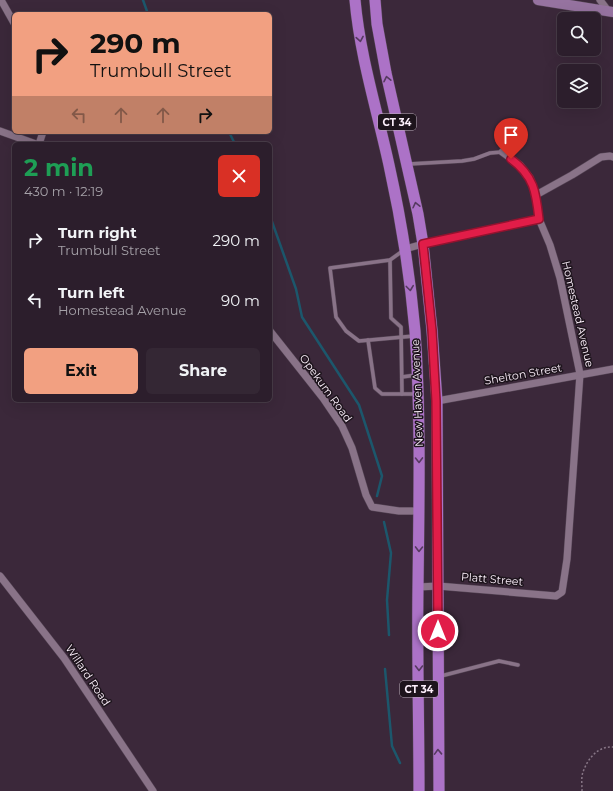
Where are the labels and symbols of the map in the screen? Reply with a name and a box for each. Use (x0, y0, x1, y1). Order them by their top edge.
one-way arrow (355, 36, 364, 42)
one-way arrow (383, 76, 391, 82)
road number: CT 34 (378, 114, 416, 130)
pin (494, 118, 528, 159)
one-way arrow (413, 202, 421, 209)
street label: Homestead Avenue (559, 260, 597, 369)
one-way arrow (405, 285, 414, 291)
street label: New Haven Avenue (408, 339, 426, 447)
street label: Opekum Road (297, 351, 355, 425)
street label: Shelton Street (483, 360, 563, 388)
one-way arrow (415, 457, 423, 463)
one-way arrow (415, 546, 423, 552)
street label: Platt Street (460, 569, 524, 589)
position arrow (417, 610, 459, 652)
street label: Willard Road (62, 642, 114, 708)
one-way arrow (414, 665, 423, 671)
road number: CT 34 (400, 681, 438, 697)
one-way arrow (434, 749, 443, 755)

